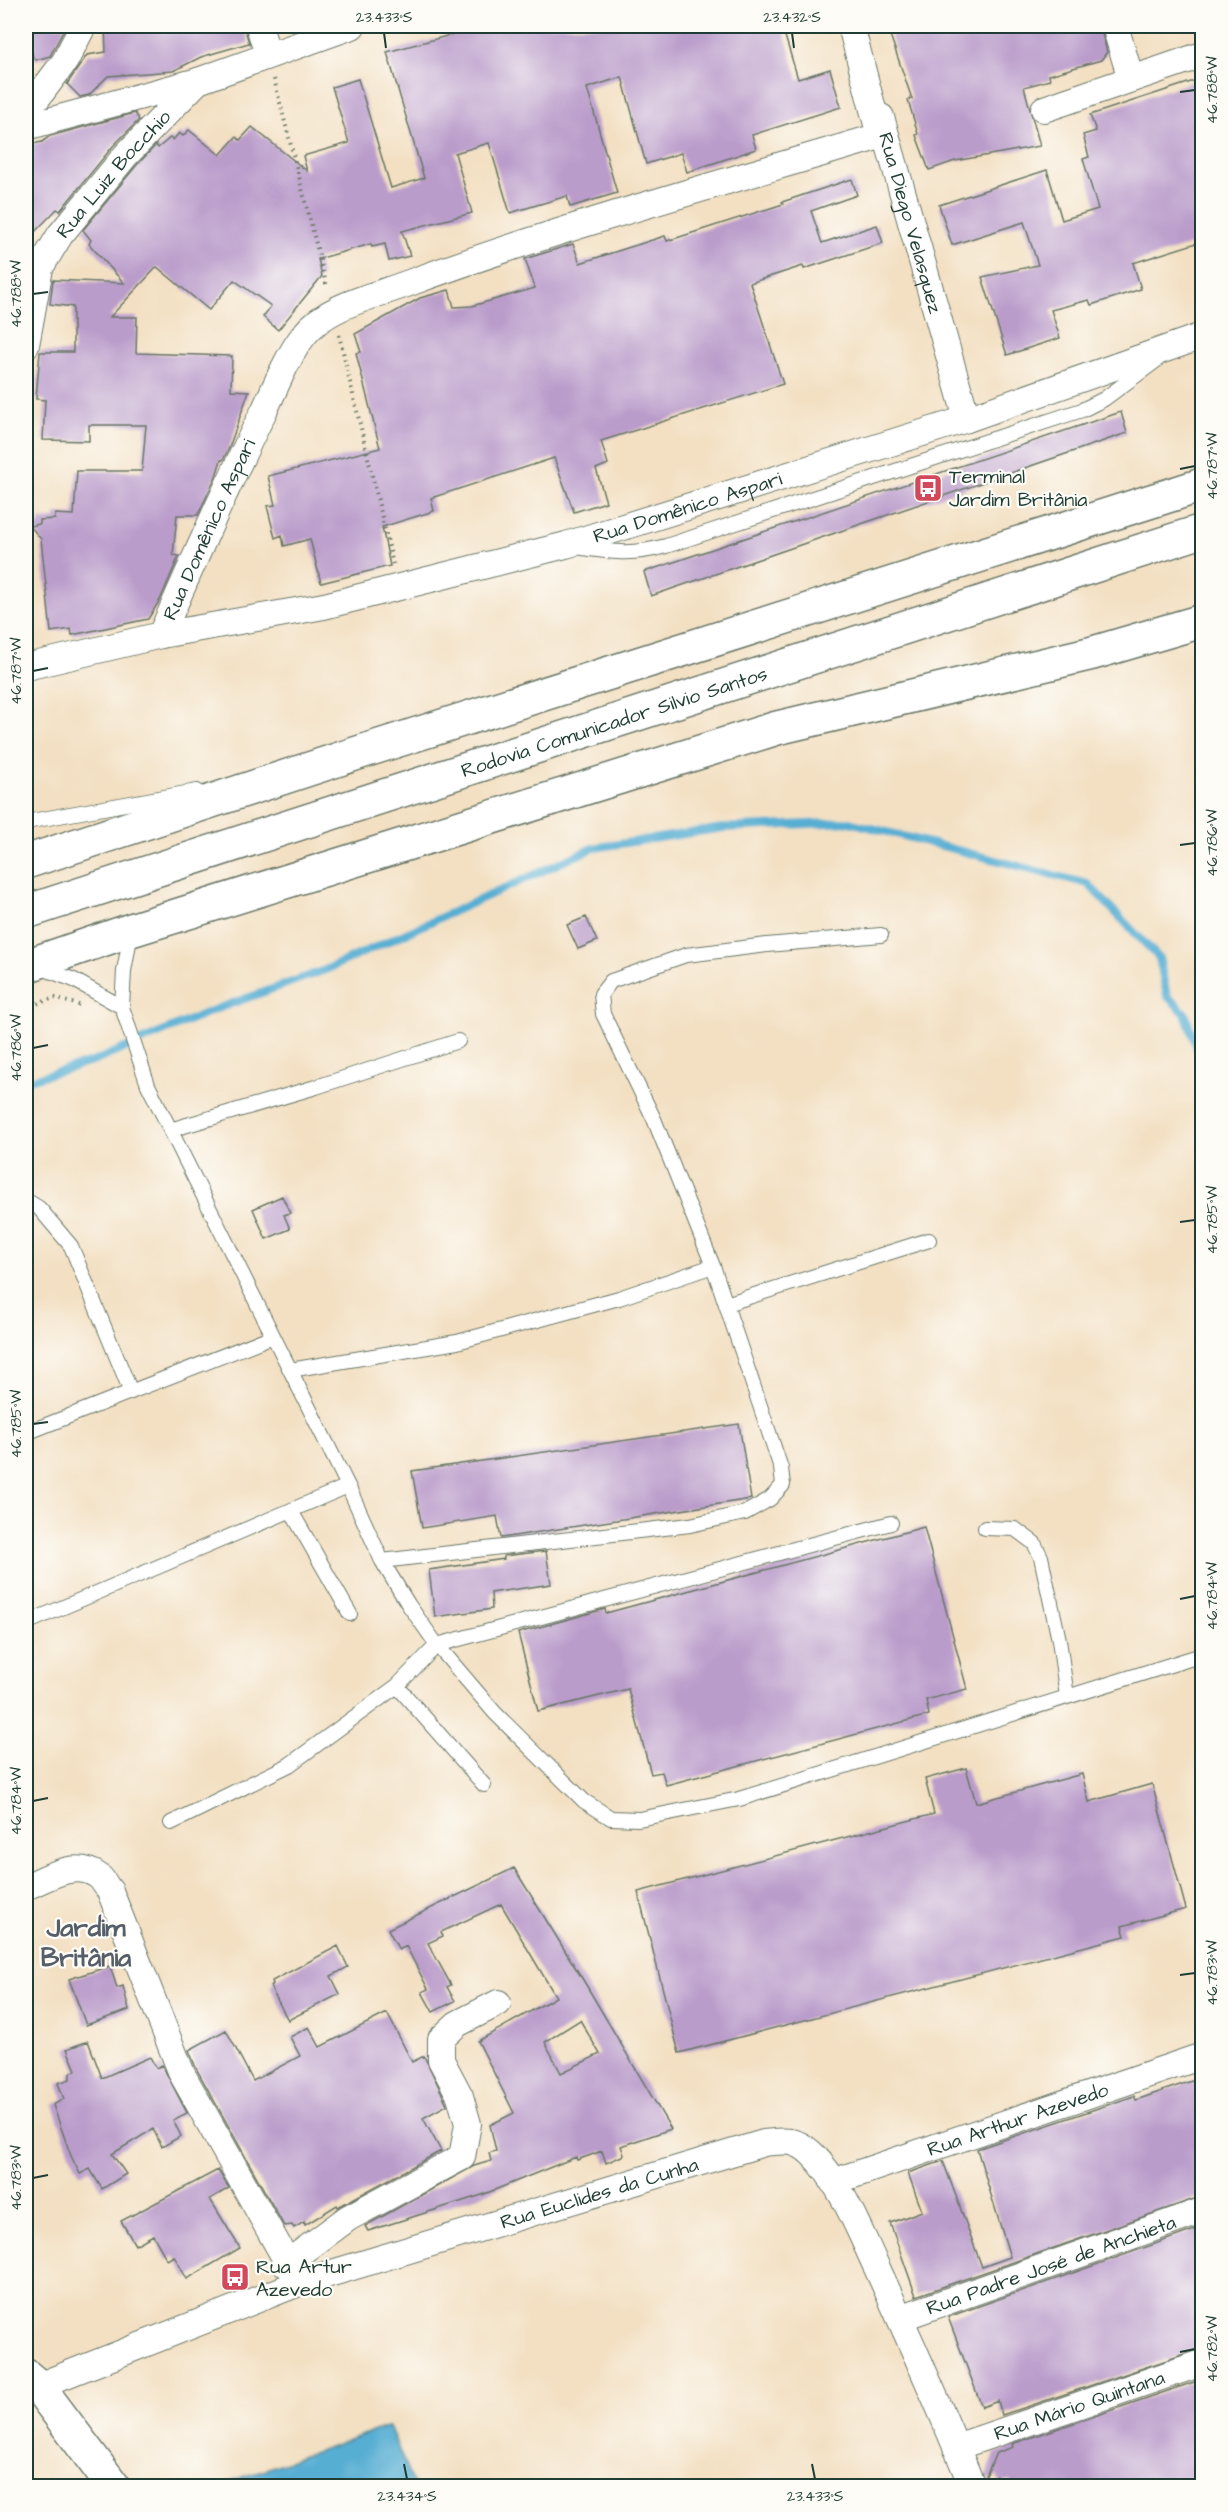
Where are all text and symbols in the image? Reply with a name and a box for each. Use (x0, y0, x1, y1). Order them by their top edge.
text: 23.433°S (356, 7, 413, 28)
text: 23.432°S (763, 7, 821, 28)
text: 46.788°W (1202, 56, 1223, 124)
street label: Rua Luiz Bocchio (50, 104, 178, 245)
street label: Rua Diego Velasquez (871, 129, 949, 317)
text: 46.788°W (6, 260, 27, 328)
text: 46.787°W (1202, 432, 1223, 500)
street label: Rua Domênico Aspari (156, 434, 263, 625)
place label: Terminal Jardim Britânia (949, 463, 1087, 514)
street label: Rua Domênico Aspari (590, 465, 785, 551)
bus stop icon: Terminal Jardim Britânia (912, 472, 944, 504)
text: 46.787°W (6, 637, 27, 705)
street label: Rodovia Comunicador Silvio Santos (458, 660, 771, 785)
text: 46.786°W (1202, 809, 1223, 877)
text: 46.786°W (6, 1014, 27, 1082)
text: 46.785°W (1202, 1186, 1223, 1254)
text: 46.785°W (6, 1390, 27, 1458)
text: 46.784°W (1202, 1562, 1223, 1630)
text: 46.784°W (6, 1767, 27, 1835)
district label: Jardim Britânia (41, 1910, 132, 1976)
text: 46.783°W (1202, 1940, 1223, 2006)
street label: Rua Arthur Azevedo (923, 2076, 1112, 2164)
text: 46.783°W (6, 2145, 27, 2211)
street label: Rua Euclides da Cunha (497, 2151, 702, 2237)
street label: Rua Padre José de Anchieta (922, 2208, 1180, 2323)
place label: Rua Artur Azevedo (256, 2253, 352, 2304)
bus stop icon: Rua Artur Azevedo (219, 2261, 251, 2293)
text: 46.782°W (1202, 2316, 1223, 2382)
street label: Rua Mário Quintana (990, 2364, 1168, 2448)
text: 23.434°S (377, 2486, 437, 2507)
text: 23.433°S (787, 2486, 844, 2507)

